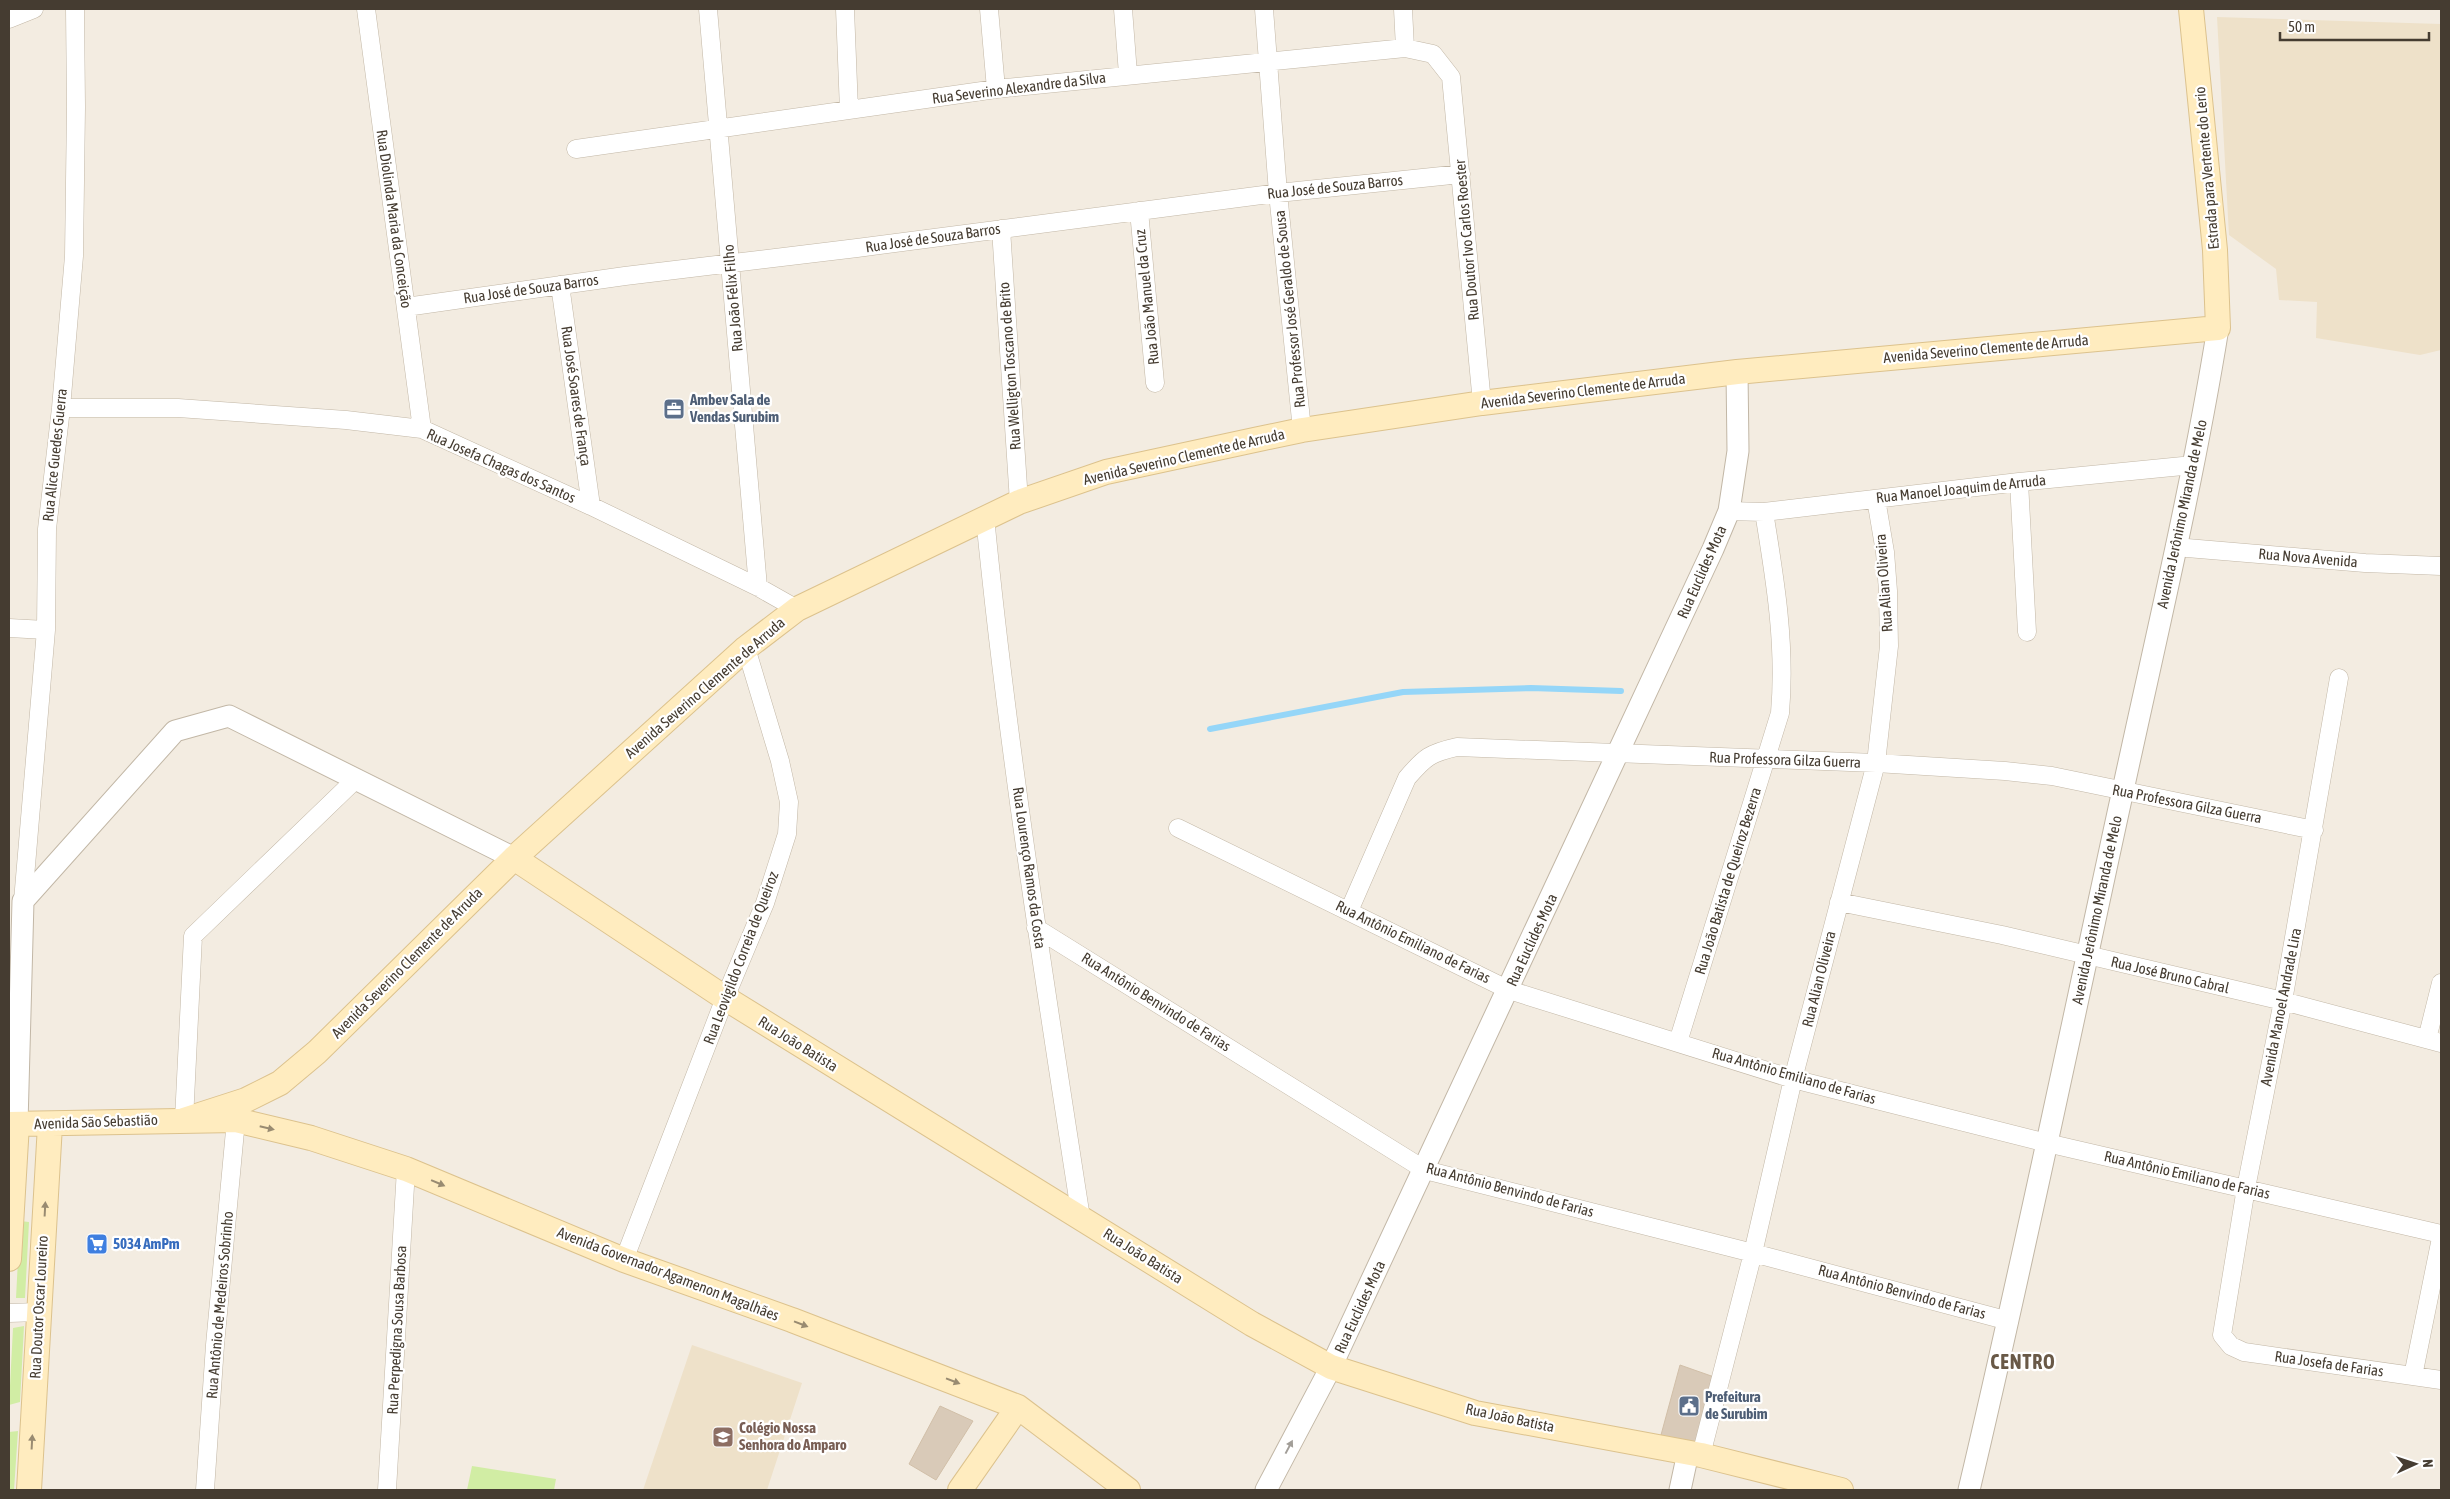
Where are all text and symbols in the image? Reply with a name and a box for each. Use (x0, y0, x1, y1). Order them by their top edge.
scale bar (2280, 10, 2429, 42)
text: 50 m (2288, 18, 2315, 35)
street label: Rua Severino Alexandre da Silva (931, 68, 1107, 107)
street label: Estrada para Vertente do Lerio (2191, 86, 2222, 250)
street label: Rua Diolinda Maria da Conceição (374, 129, 415, 309)
street label: Rua Doutor Ivo Carlos Roester (1451, 158, 1482, 321)
street label: Rua José de Souza Barros (1266, 171, 1404, 202)
street label: Rua Professor José Geraldo de Sousa (1271, 209, 1308, 409)
street label: Rua José de Souza Barros (864, 220, 1001, 255)
street label: Rua João Manuel da Cruz (1131, 228, 1162, 366)
street label: Rua João Félix Filho (719, 244, 746, 352)
street label: Rua José de Souza Barros (462, 271, 599, 306)
street label: Rua Welligton Toscano de Brito (995, 281, 1024, 451)
street label: Rua José Soares de França (558, 325, 595, 467)
street label: Avenida Severino Clemente de Arruda (1883, 331, 2089, 366)
street label: Avenida Severino Clemente de Arruda (1480, 370, 1686, 411)
street label: Rua Alice Guedes Guerra (39, 388, 70, 522)
place label: Ambev Sala de Vendas Surubim (689, 391, 779, 425)
office icon: Ambev Sala de Vendas Surubim (662, 397, 686, 421)
street label: Avenida Jerônimo Miranda de Melo (2153, 418, 2210, 610)
street label: Rua Josefa Chagas dos Santos (424, 425, 578, 506)
street label: Avenida Severino Clemente de Arruda (1082, 425, 1286, 488)
street label: Rua Manoel Joaquim de Arruda (1875, 471, 2047, 506)
street label: Rua Euclides Mota (1673, 523, 1730, 621)
street label: Rua Alian Oliveira (1872, 533, 1895, 633)
street label: Rua Nova Avenida (2258, 545, 2358, 570)
street label: Avenida Severino Clemente de Arruda (621, 614, 788, 762)
street label: Rua Professora Gilza Guerra (1709, 748, 1861, 771)
street label: Rua Professora Gilza Guerra (2111, 781, 2263, 826)
street label: Rua João Batista de Queiroz Bezerra (1691, 785, 1764, 976)
street label: Rua Lourenço Ramos da Costa (1010, 786, 1049, 950)
street label: Avenida Jerônimo Miranda de Melo (2068, 814, 2125, 1006)
street label: Rua Leovigildo Correia de Queiroz (700, 868, 782, 1047)
street label: Avenida Severino Clemente de Arruda (328, 884, 485, 1041)
street label: Rua Euclides Mota (1503, 891, 1560, 989)
street label: Rua Antônio Emiliano de Farias (1333, 897, 1493, 986)
street label: Avenida Manoel Andrade Lira (2257, 927, 2304, 1087)
street label: Rua Alian Oliveira (1798, 929, 1839, 1029)
street label: Rua Antônio Benvindo de Farias (1079, 949, 1234, 1055)
street label: Rua José Bruno Cabral (2109, 953, 2231, 996)
street label: Rua João Batista (756, 1012, 841, 1075)
street label: Rua Antônio Emiliano de Farias (1710, 1044, 1878, 1107)
street label: Avenida São Sebastião (34, 1111, 158, 1132)
one-way arrow (259, 1124, 274, 1132)
street label: Rua Antônio Emiliano de Farias (2103, 1147, 2272, 1202)
street label: Rua Antônio Benvindo de Farias (1425, 1159, 1596, 1220)
one-way arrow (431, 1179, 445, 1187)
one-way arrow (41, 1201, 49, 1217)
street label: Rua Antônio de Medeiros Sobrinho (203, 1210, 236, 1400)
street label: Avenida Governador Agamenon Magalhães (555, 1223, 782, 1324)
street label: Rua João Batista (1101, 1224, 1186, 1287)
supermarket icon: 5034 AmPm (85, 1232, 109, 1256)
street label: Rua Doutor Oscar Loureiro (26, 1235, 51, 1379)
place label: 5034 AmPm (113, 1235, 180, 1252)
street label: Rua Perpedigna Sousa Barbosa (384, 1245, 409, 1415)
street label: Rua Euclides Mota (1331, 1258, 1388, 1356)
street label: Rua Antônio Benvindo de Farias (1817, 1261, 1988, 1322)
one-way arrow (794, 1320, 809, 1328)
street label: Rua Josefa de Farias (2274, 1347, 2385, 1380)
district label: CENTRO (1990, 1350, 2056, 1373)
one-way arrow (946, 1377, 961, 1385)
place label: Prefeitura de Surubim (1705, 1388, 1768, 1422)
public building icon: Prefeitura de Surubim (1677, 1394, 1701, 1418)
street label: Rua João Batista (1464, 1400, 1556, 1435)
place label: Colégio Nossa Senhora do Amparo (739, 1419, 847, 1453)
school or university icon: Colégio Nossa Senhora do Amparo (711, 1425, 735, 1449)
one-way arrow (28, 1433, 36, 1449)
north arrow (2390, 1439, 2440, 1489)
one-way arrow (1284, 1441, 1293, 1454)
text: N (2420, 1459, 2436, 1468)

